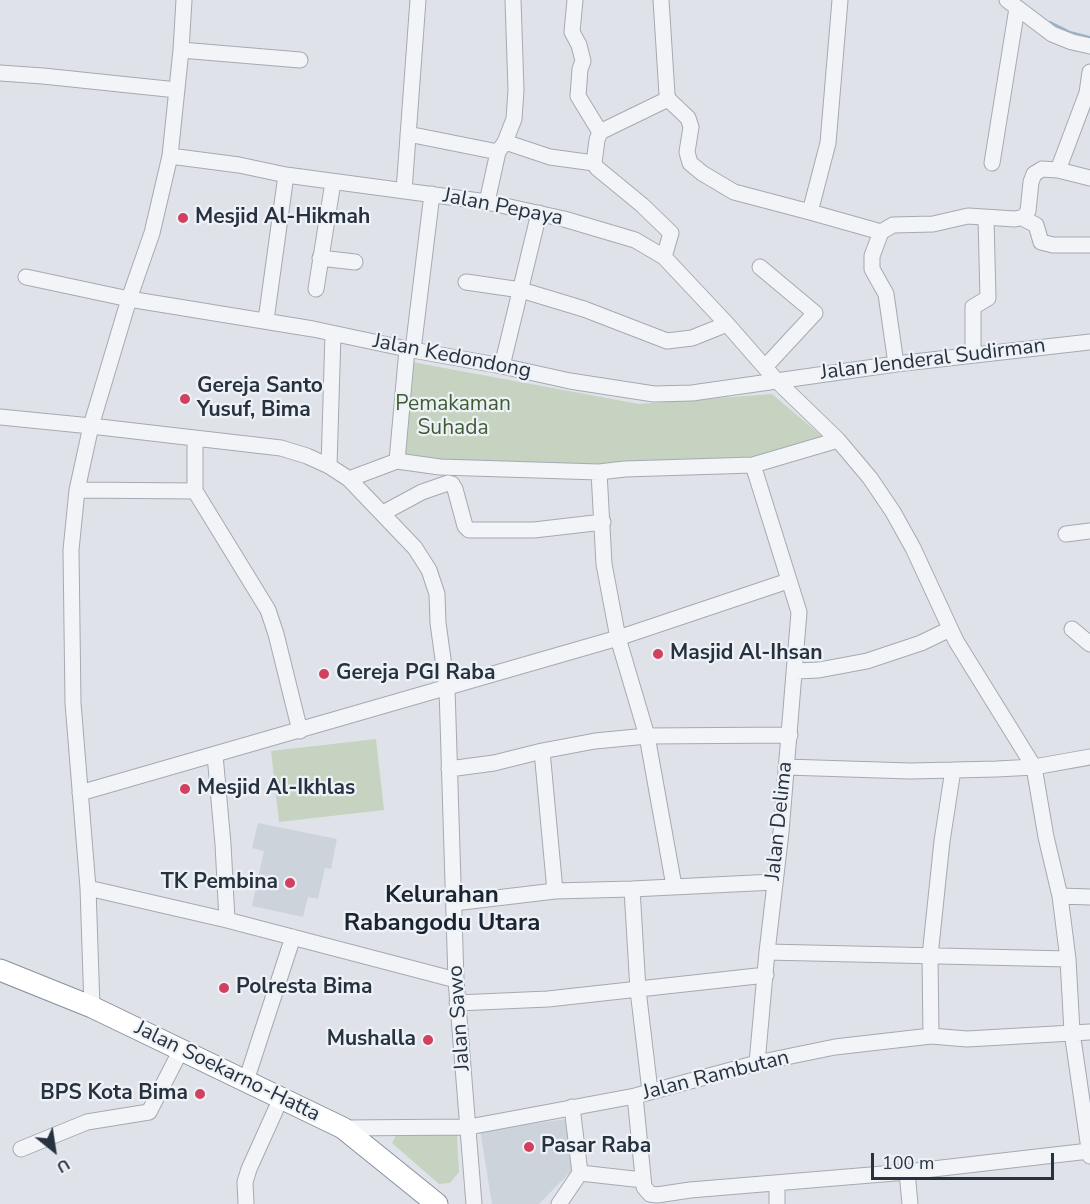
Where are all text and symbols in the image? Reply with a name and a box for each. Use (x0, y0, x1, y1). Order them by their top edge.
street label: Jalan Pepaya (441, 184, 565, 232)
place label: Mesjid Al-Hikmah (195, 205, 370, 231)
marker: Mesjid Al-Hikmah (176, 211, 190, 225)
street label: Jalan Kedondong (371, 329, 533, 385)
street label: Jalan Jenderal Sudirman (819, 334, 1047, 386)
place label: Gereja Santo Yusuf, Bima (197, 374, 323, 424)
marker: Gereja Santo Yusuf, Bima (178, 392, 192, 406)
park label: Pemakaman Suhada (395, 392, 511, 442)
place label: Masjid Al-Ihsan (670, 641, 823, 667)
marker: Masjid Al-Ihsan (651, 647, 665, 661)
place label: Gereja PGI Raba (336, 661, 495, 687)
marker: Gereja PGI Raba (317, 667, 331, 681)
street label: Jalan Delima (761, 760, 799, 882)
place label: Mesjid Al-Ikhlas (197, 776, 355, 802)
marker: Mesjid Al-Ikhlas (178, 782, 192, 796)
place label: TK Pembina (161, 870, 278, 896)
marker: TK Pembina (283, 876, 297, 890)
district label: Kelurahan Rabangodu Utara (344, 882, 540, 938)
street label: Jalan Sawo (444, 964, 476, 1072)
place label: Polresta Bima (236, 975, 372, 1001)
marker: Polresta Bima (217, 981, 231, 995)
street label: Jalan Soekarno-Hatta (130, 1016, 324, 1128)
place label: Mushalla (327, 1027, 416, 1053)
marker: Mushalla (421, 1033, 435, 1047)
street label: Jalan Rambutan (640, 1046, 792, 1106)
place label: BPS Kota Bima (40, 1081, 188, 1107)
marker: BPS Kota Bima (193, 1087, 207, 1101)
north arrow (24, 1120, 84, 1180)
place label: Pasar Raba (541, 1134, 651, 1160)
marker: Pasar Raba (522, 1140, 536, 1154)
scale bar (874, 1141, 1057, 1179)
text: 100 m (882, 1151, 934, 1175)
text: U (52, 1153, 74, 1178)

